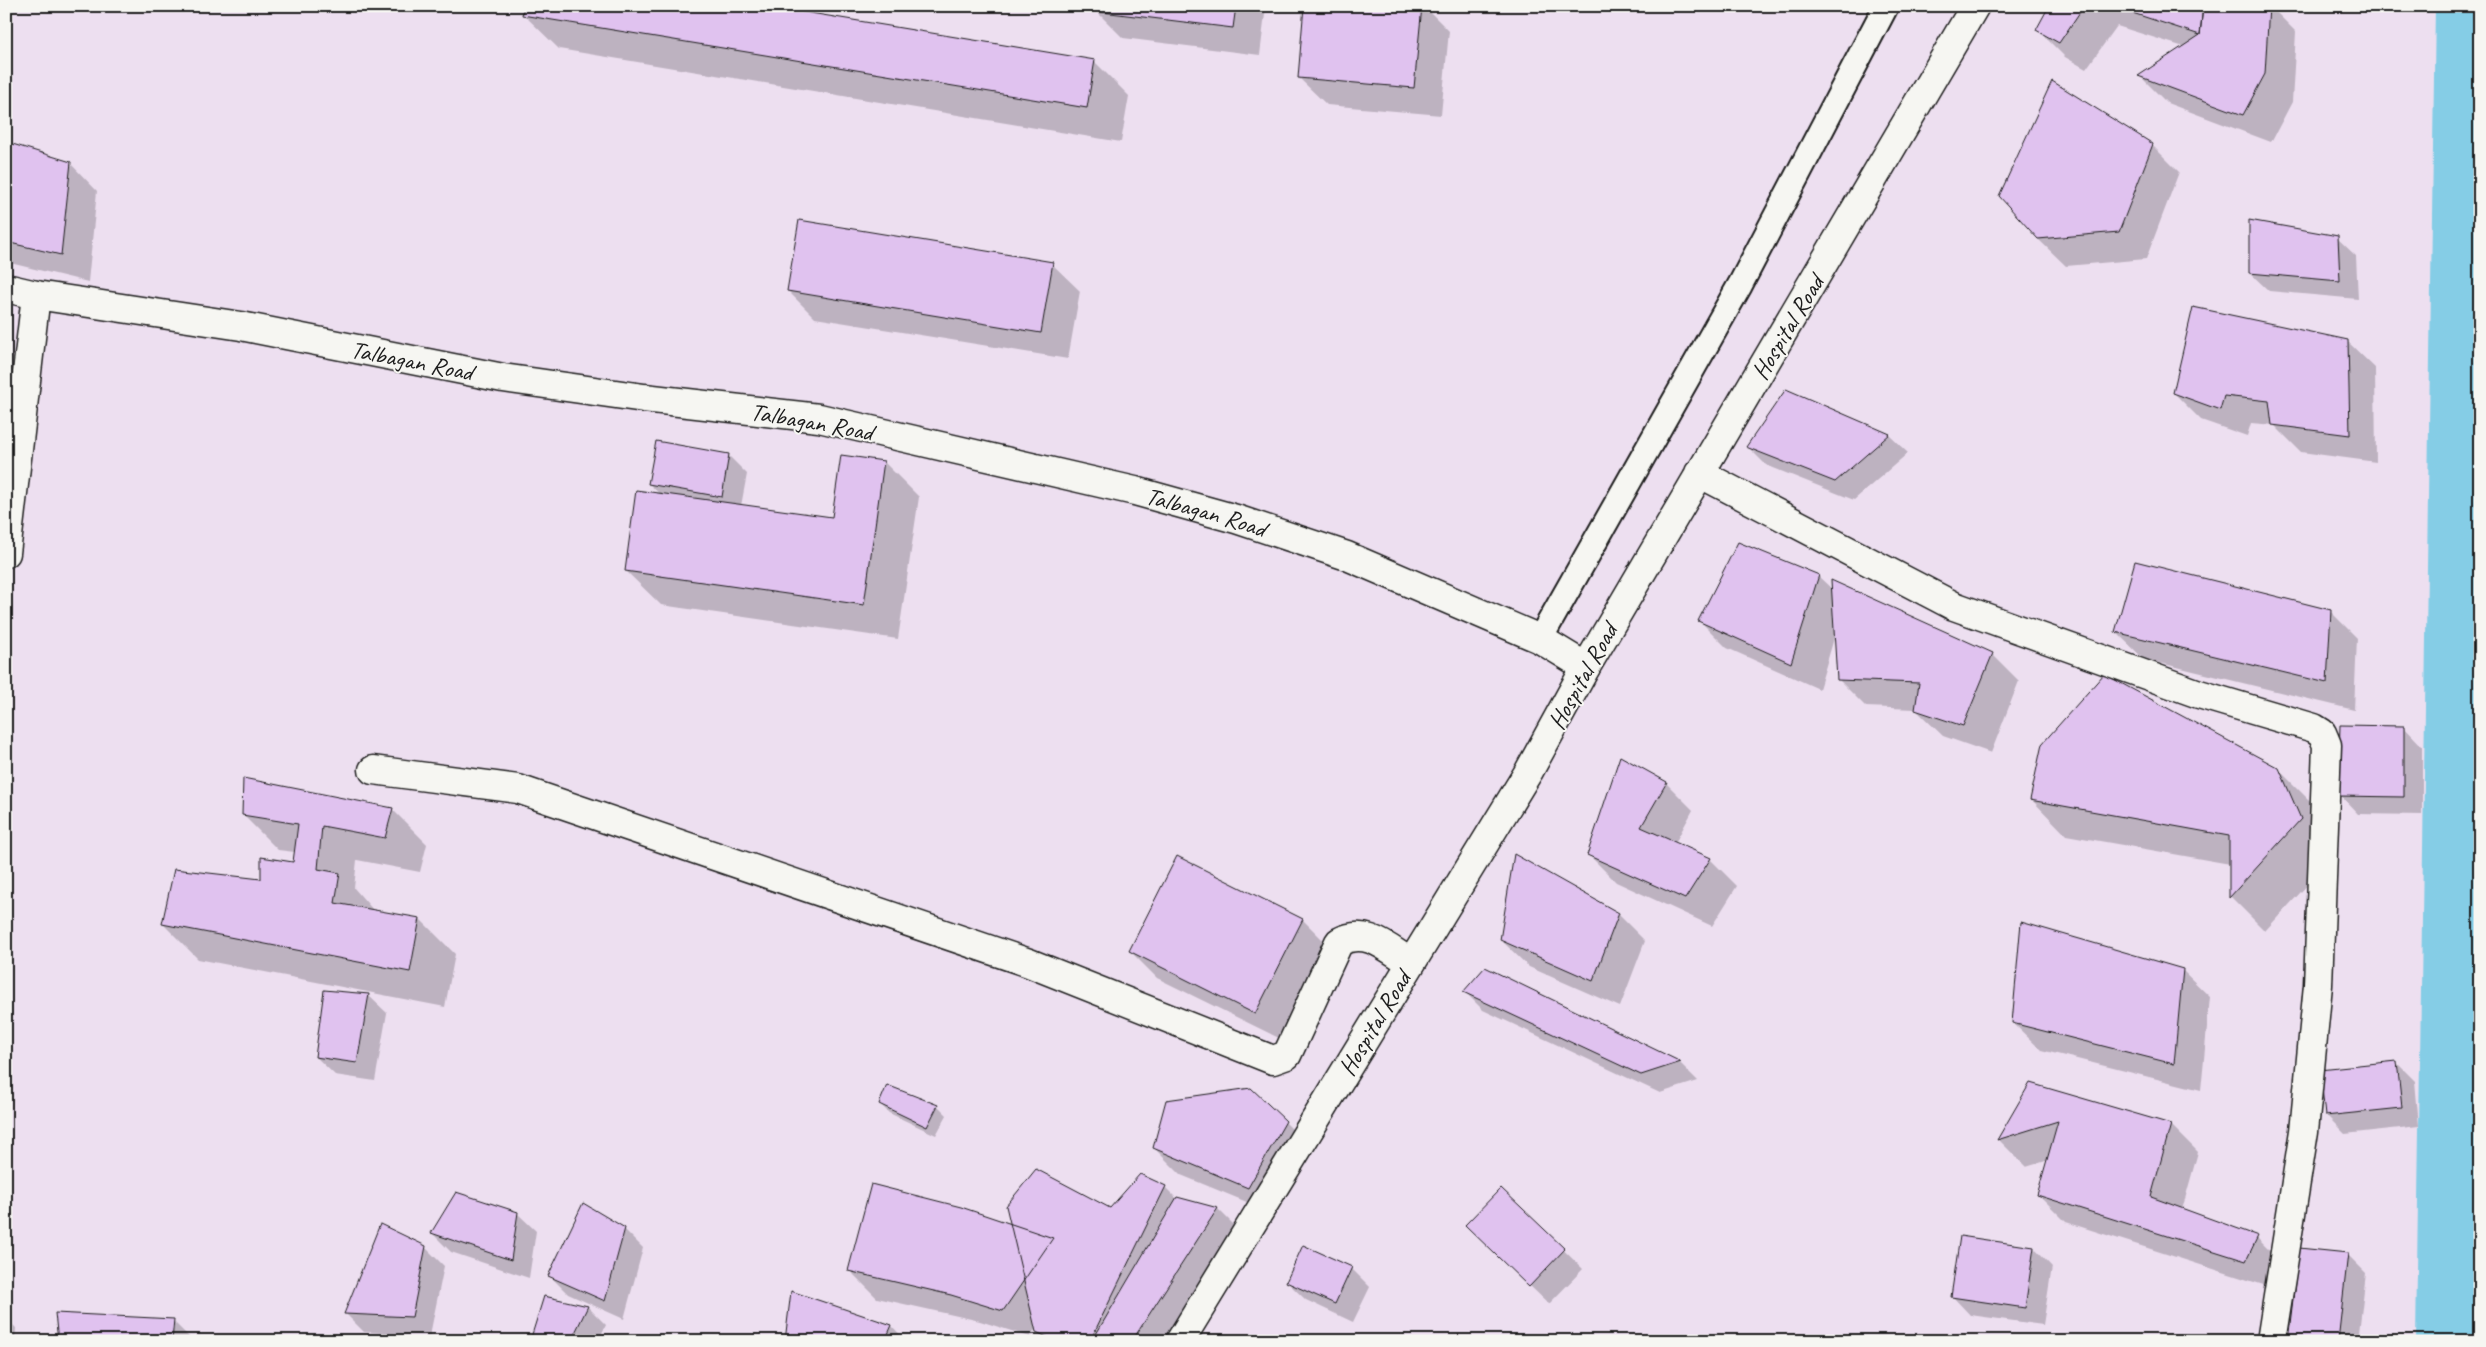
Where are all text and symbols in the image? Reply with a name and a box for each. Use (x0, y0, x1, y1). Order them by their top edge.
street label: Hospital Road (1744, 266, 1834, 386)
street label: Talbagan Road (348, 333, 480, 389)
street label: Talbagan Road (748, 396, 880, 449)
street label: Talbagan Road (1142, 480, 1274, 546)
street label: Hospital Road (1541, 614, 1627, 735)
street label: Hospital Road (1331, 962, 1421, 1082)

